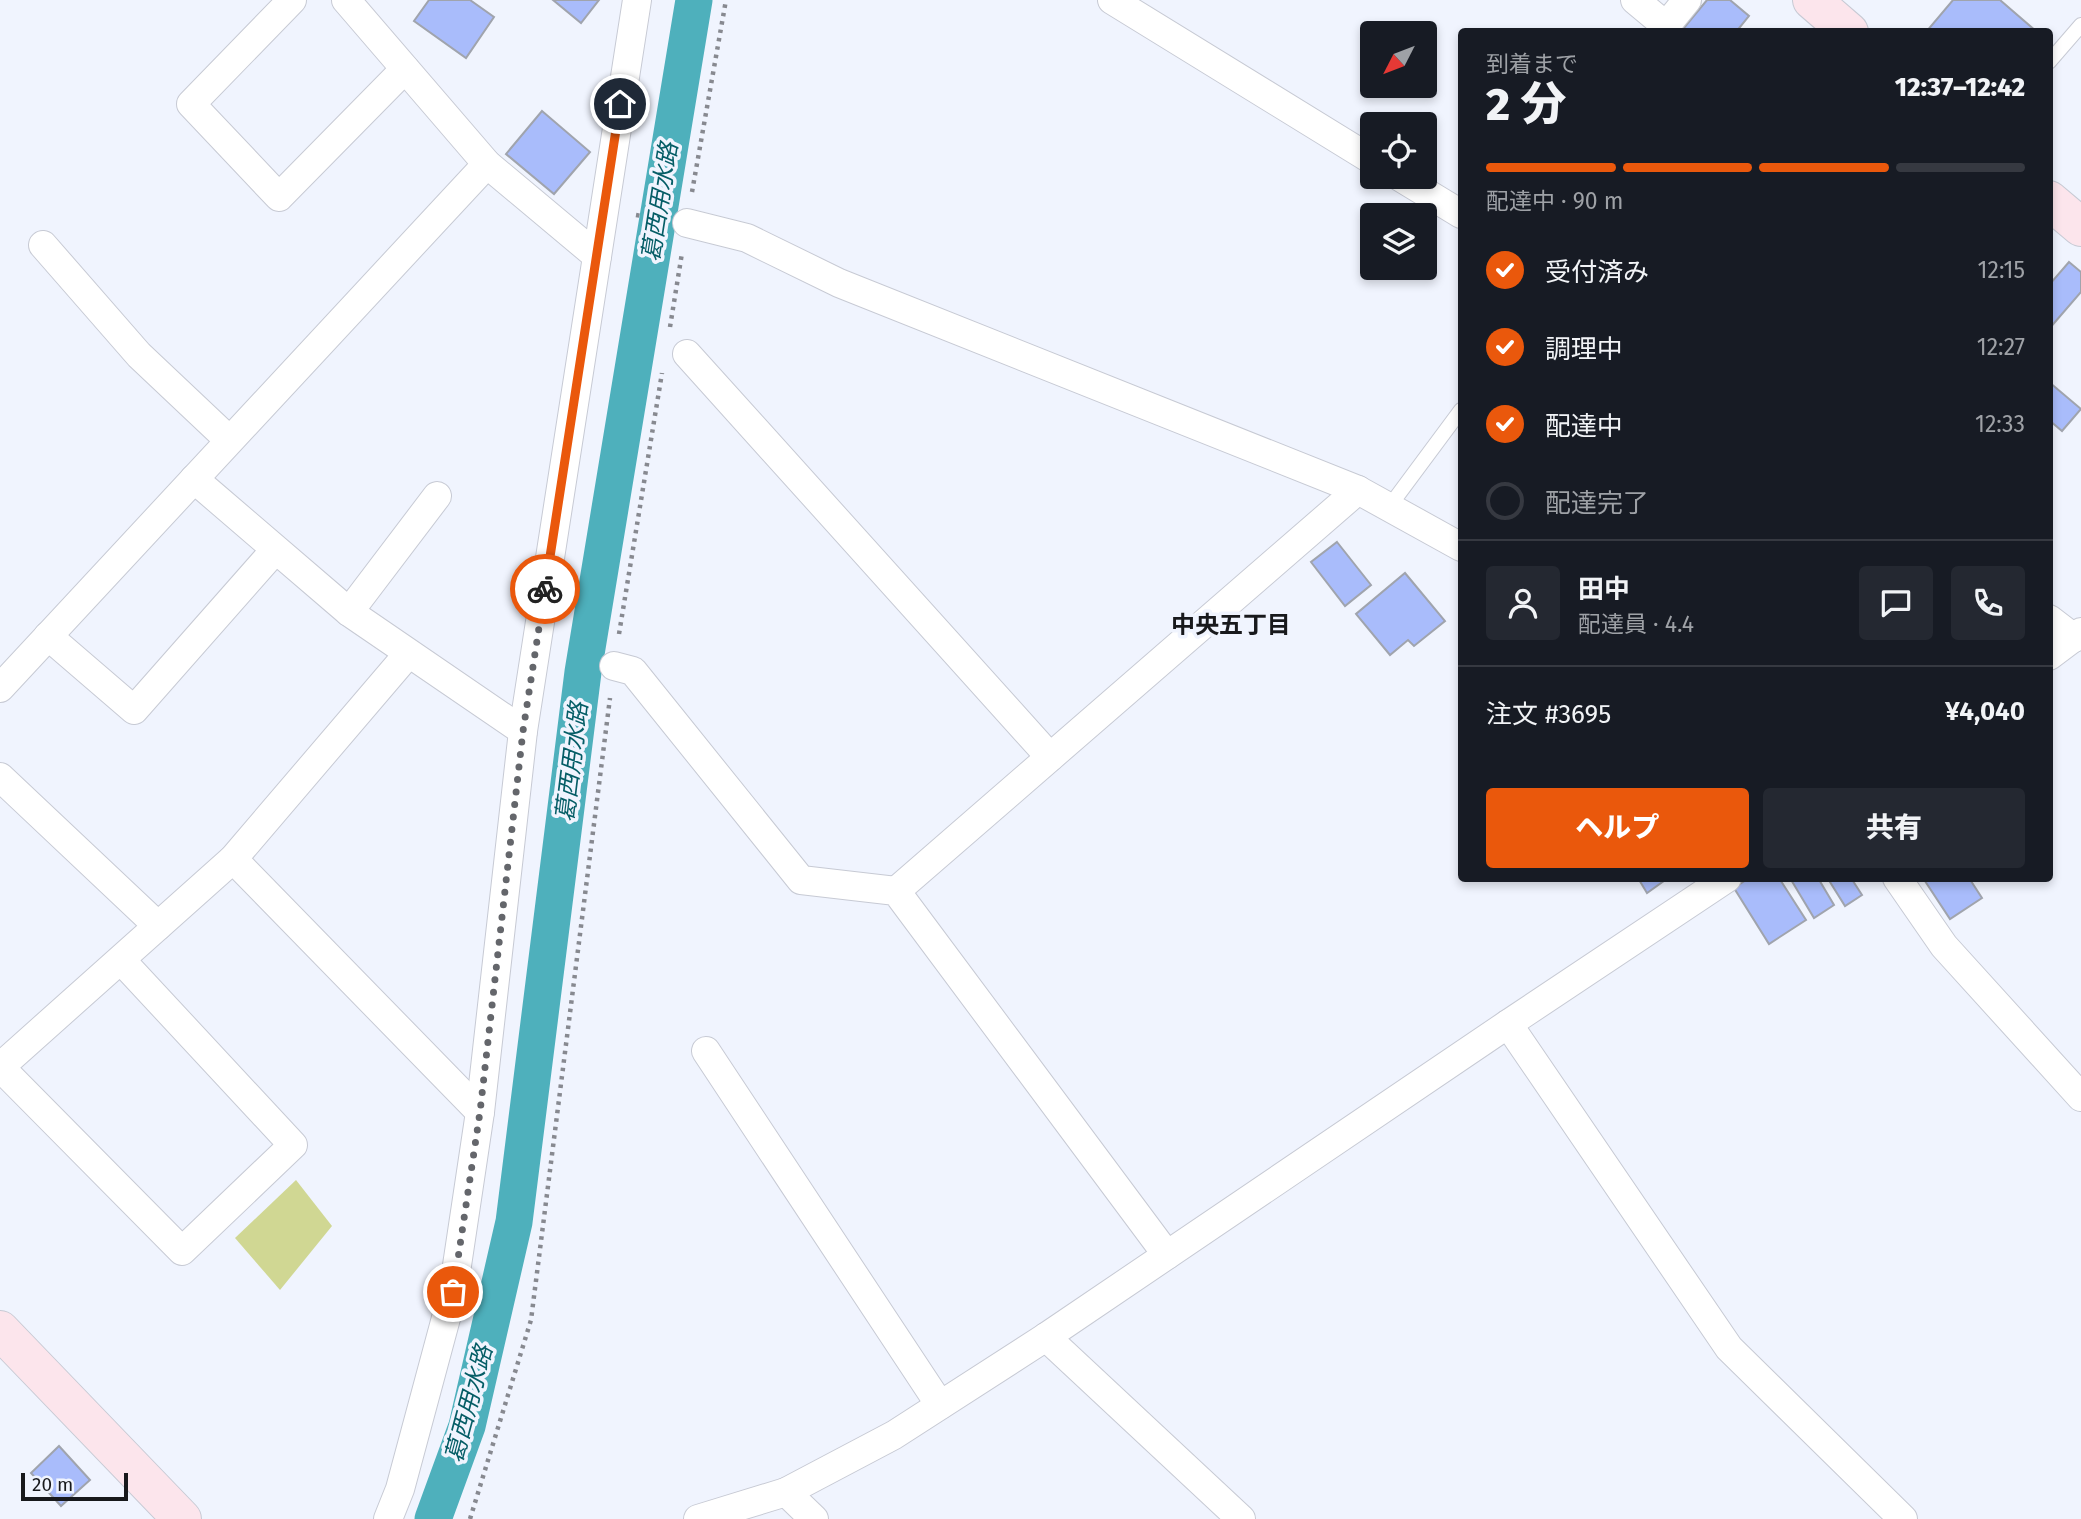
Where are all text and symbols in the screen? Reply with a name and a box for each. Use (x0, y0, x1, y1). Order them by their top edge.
north arrow (1360, 21, 1437, 98)
map controls (1360, 21, 1437, 280)
text: 到着まで (1486, 50, 1578, 78)
text: 12:37–12:42 (1895, 72, 2025, 103)
pin (590, 74, 650, 134)
text: 2 分 (1486, 77, 1567, 132)
icon: home (601, 85, 639, 123)
button: locate (1360, 112, 1437, 189)
water label: 葛西用水路 (637, 139, 684, 263)
text: 配達中 · 90 m (1486, 187, 1623, 215)
button: layers (1360, 203, 1437, 280)
icon: check (1486, 251, 1524, 289)
text: 12:15 (1978, 256, 2025, 284)
text: 受付済み (1545, 257, 1649, 288)
icon: check (1486, 328, 1524, 366)
text: 12:27 (1977, 333, 2025, 361)
text: 調理中 (1545, 334, 1623, 365)
icon: check (1486, 405, 1524, 443)
text: 12:33 (1975, 410, 2025, 438)
text: 配達中 (1545, 411, 1623, 442)
text: 配達完了 (1545, 488, 1649, 519)
courier (510, 554, 580, 624)
button: person (1486, 566, 1560, 640)
button: chat (1859, 566, 1933, 640)
button: phone (1951, 566, 2025, 640)
icon: bike (526, 570, 564, 608)
text: 田中 (1578, 574, 1630, 605)
text: 配達員 · 4.4 (1578, 610, 1694, 638)
district label: 中央五丁目 (1171, 611, 1291, 639)
text: ¥4,040 (1945, 696, 2025, 727)
water label: 葛西用水路 (551, 699, 593, 823)
text: 注文 #3695 (1486, 699, 1611, 730)
button: ヘルプ (1486, 788, 1749, 868)
button: 共有 (1763, 788, 2025, 868)
pin (423, 1262, 483, 1322)
icon: bag (434, 1273, 472, 1311)
water label: 葛西用水路 (440, 1340, 499, 1466)
scale bar (21, 1470, 128, 1502)
text: 20 m (32, 1473, 73, 1496)

